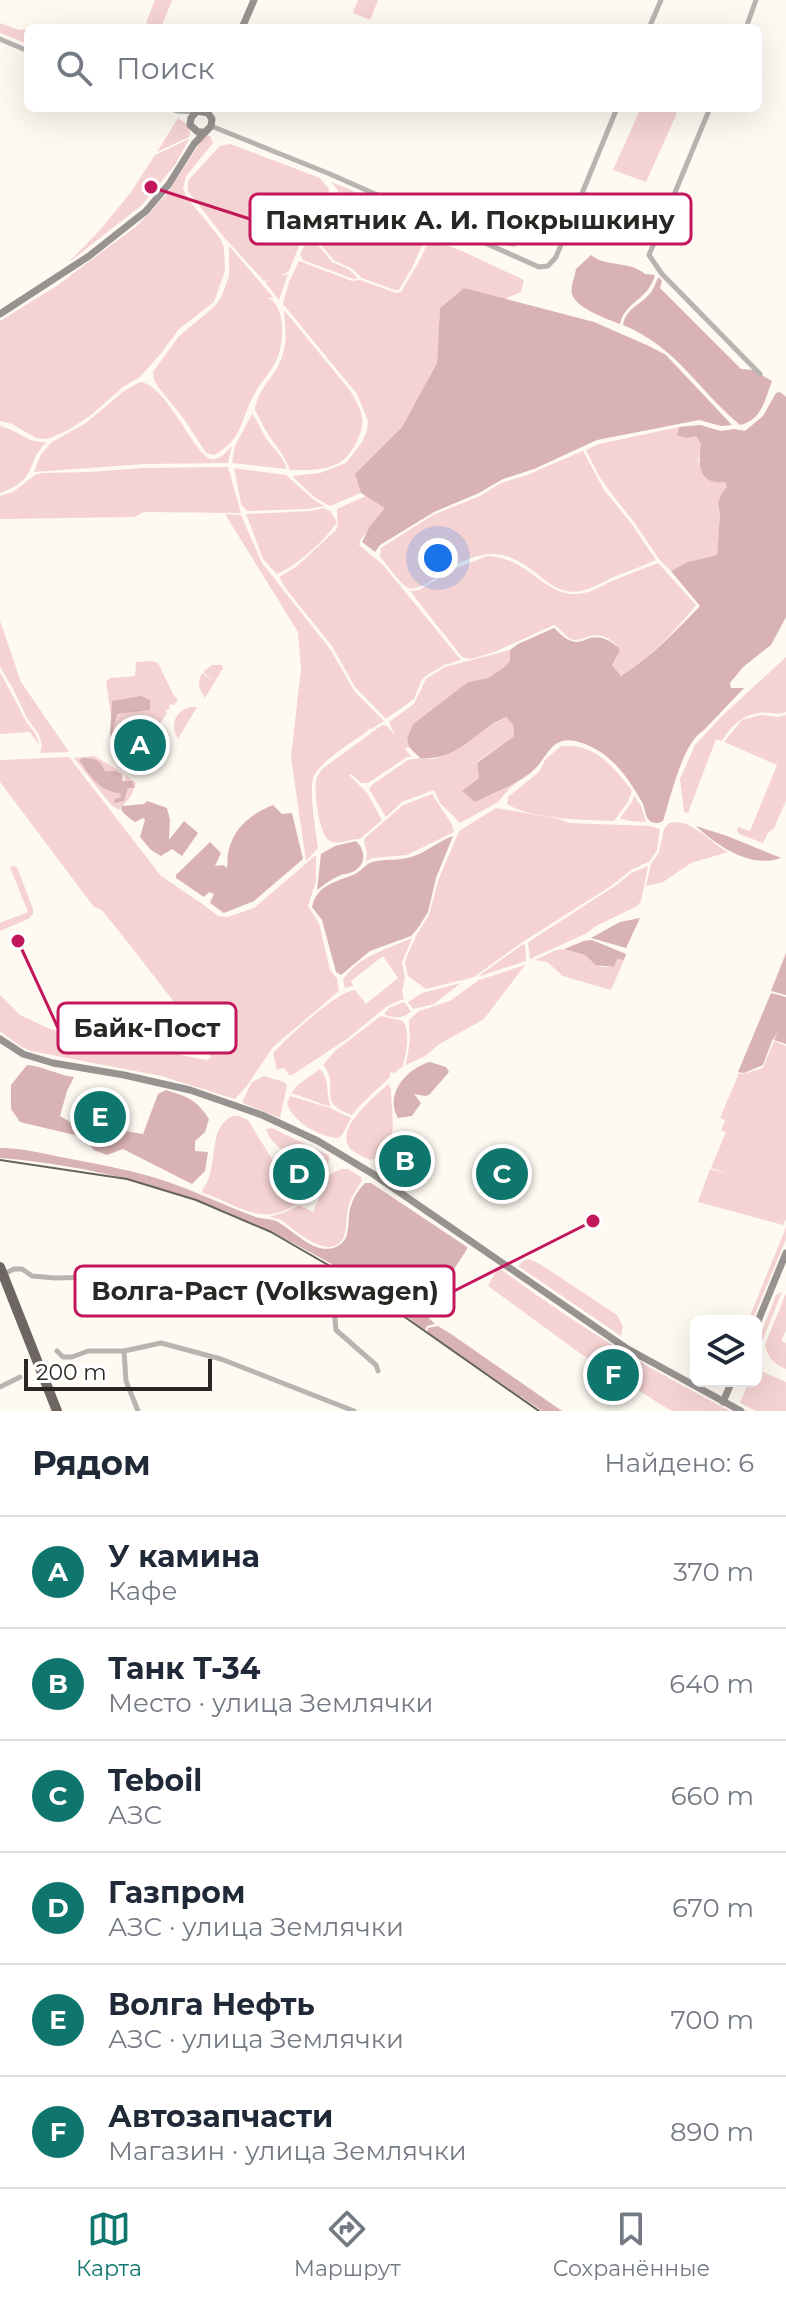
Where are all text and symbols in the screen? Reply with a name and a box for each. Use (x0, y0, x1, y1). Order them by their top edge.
search box (24, 24, 762, 112)
icon: search (52, 46, 96, 90)
text: Поиск (116, 50, 215, 87)
callout: Памятник А. И. Покрышкину (250, 194, 691, 244)
text: Памятник А. И. Покрышкину (265, 204, 675, 236)
your location (418, 538, 458, 578)
pin: A (114, 715, 166, 775)
callout: Байк-Пост (58, 1003, 236, 1053)
text: Байк-Пост (74, 1012, 220, 1044)
pin: E (74, 1087, 126, 1147)
pin: B (379, 1131, 431, 1191)
pin: D (273, 1144, 325, 1204)
pin: C (476, 1144, 528, 1204)
callout: Волга-Раст (Volkswagen) (75, 1266, 454, 1316)
text: Волга-Раст (Volkswagen) (91, 1275, 439, 1307)
map controls (690, 1315, 762, 1387)
button: layers (690, 1315, 762, 1387)
pin: F (587, 1345, 639, 1405)
scale bar (24, 1355, 212, 1391)
text: 200 m (36, 1359, 107, 1386)
text: Рядом (32, 1442, 151, 1484)
text: Найдено: 6 (604, 1447, 754, 1479)
text: У камина (108, 1538, 260, 1575)
text: A (48, 1556, 68, 1588)
text: 370 m (673, 1556, 754, 1588)
text: Кафе (108, 1575, 177, 1607)
text: Танк Т-34 (108, 1650, 260, 1687)
text: B (48, 1668, 68, 1700)
text: 640 m (669, 1668, 754, 1700)
text: Место · улица Землячки (108, 1687, 433, 1719)
text: Teboil (108, 1762, 202, 1799)
text: C (49, 1780, 67, 1812)
text: 660 m (671, 1780, 754, 1812)
text: АЗС (108, 1799, 162, 1831)
text: Газпром (108, 1874, 245, 1911)
text: D (47, 1892, 69, 1924)
text: 670 m (672, 1892, 754, 1924)
text: АЗС · улица Землячки (108, 1911, 404, 1943)
text: Волга Нефть (108, 1986, 315, 2023)
text: E (49, 2004, 67, 2036)
text: 700 m (670, 2004, 754, 2036)
text: АЗС · улица Землячки (108, 2023, 404, 2055)
text: Автозапчасти (108, 2098, 333, 2135)
text: F (50, 2116, 66, 2148)
text: 890 m (670, 2116, 754, 2148)
text: Магазин · улица Землячки (108, 2135, 467, 2167)
tab: Карта (76, 2207, 142, 2282)
tab: Маршрут (294, 2207, 401, 2282)
tab: Сохранённые (553, 2207, 710, 2282)

